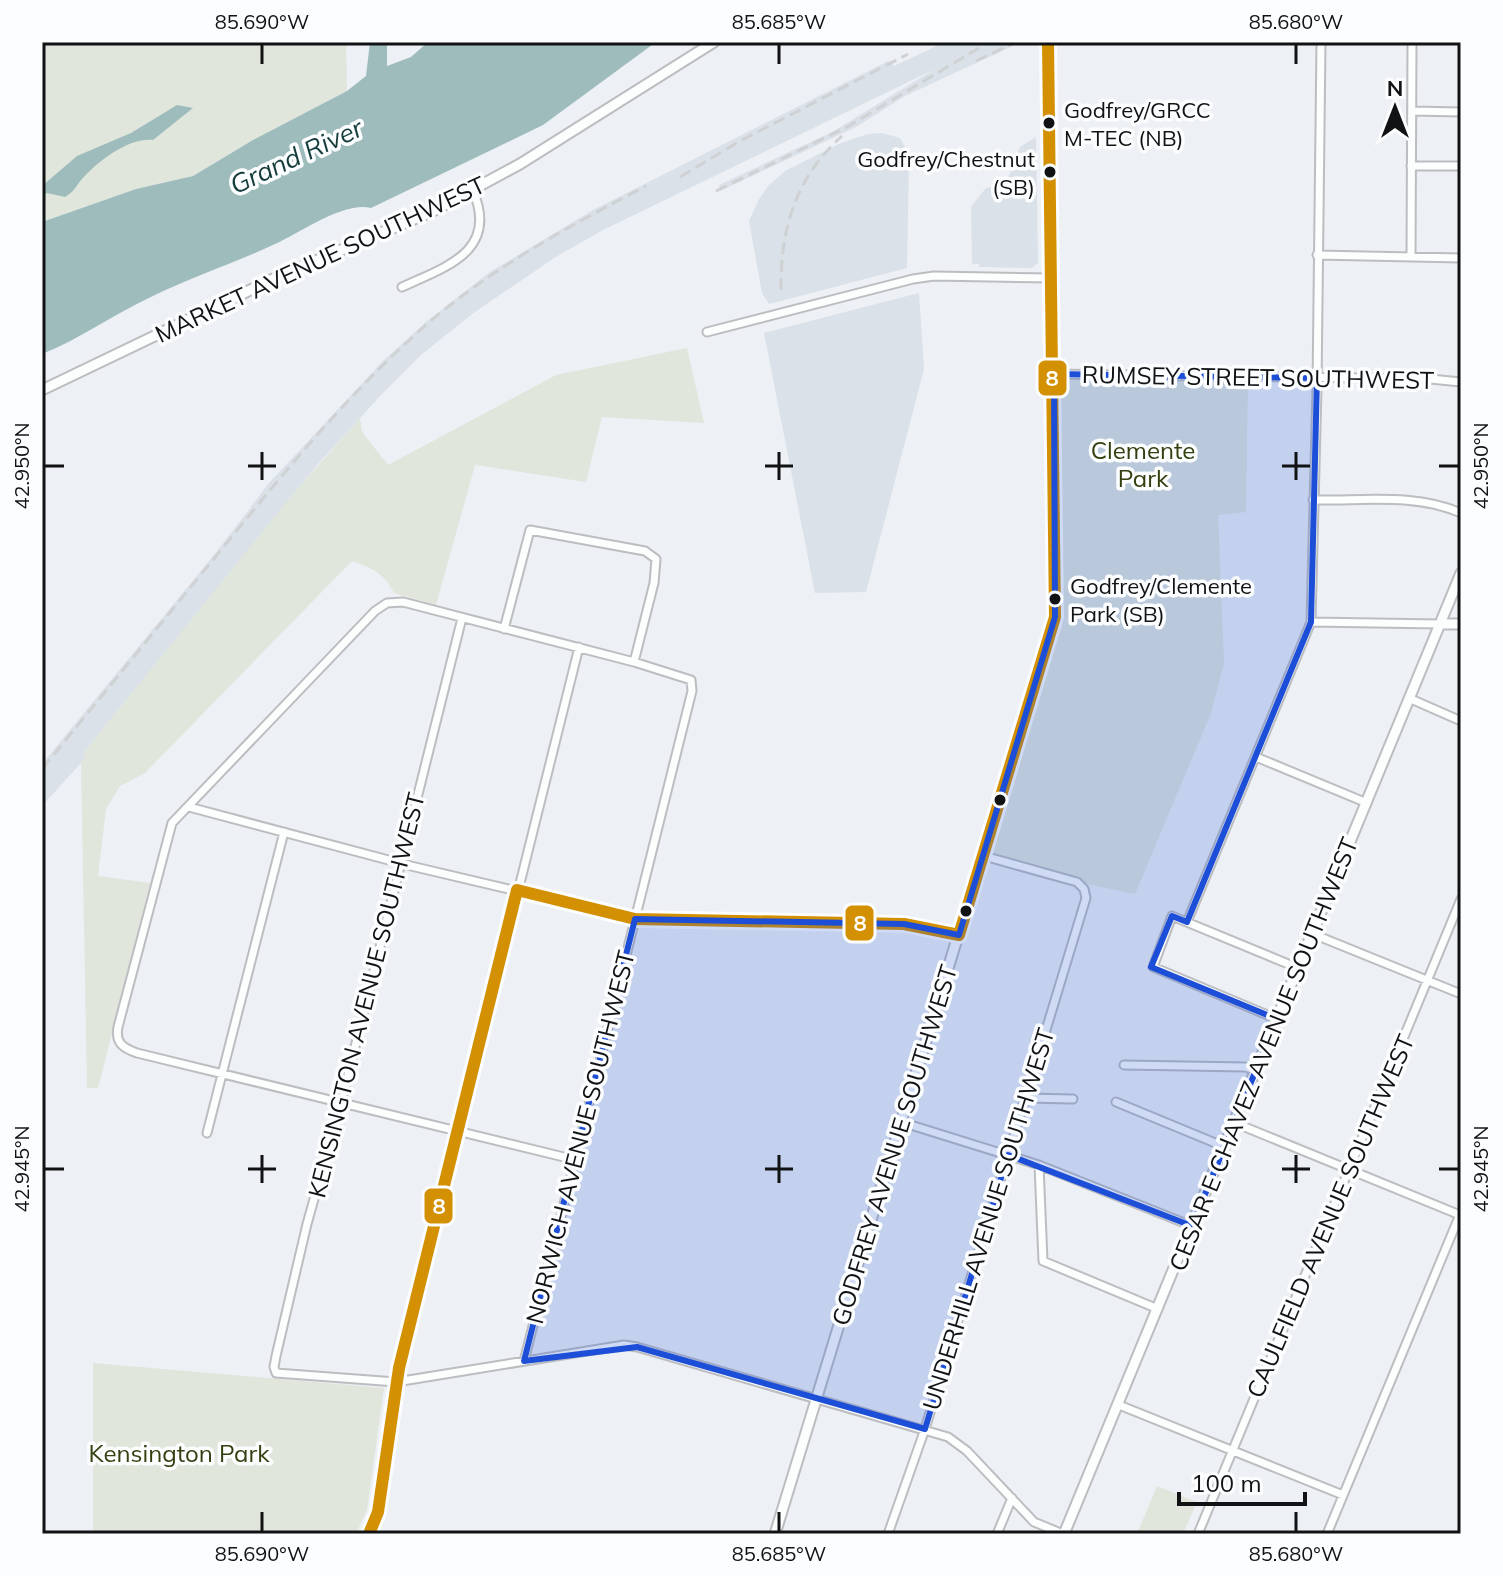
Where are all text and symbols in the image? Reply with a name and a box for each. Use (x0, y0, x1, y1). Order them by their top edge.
text: 85.690°W (215, 9, 309, 34)
text: 85.685°W (732, 9, 826, 34)
text: 85.680°W (1249, 9, 1343, 34)
north arrow (1355, 68, 1435, 148)
text: N (1387, 74, 1403, 102)
place label: Godfrey/GRCC M-TEC (NB) (1064, 96, 1211, 152)
water label: Grand River (224, 110, 369, 201)
marker: Godfrey/GRCC M-TEC (NB) (1041, 115, 1057, 131)
place label: Godfrey/Chestnut (SB) (857, 145, 1035, 201)
marker: Godfrey/Chestnut (SB) (1042, 164, 1058, 180)
street label: MARKET AVENUE SOUTHWEST (150, 169, 490, 349)
line badge: 8 (1037, 359, 1068, 397)
street label: RUMSEY STREET SOUTHWEST (1082, 359, 1435, 395)
text: 8 (1045, 364, 1059, 392)
text: 42.950°N (9, 423, 34, 509)
text: 42.950°N (1468, 423, 1493, 509)
park label: Clemente Park (1091, 435, 1195, 493)
place label: Godfrey/Clemente Park (SB) (1070, 572, 1252, 628)
marker: Godfrey/Clemente Park (SB) (1047, 591, 1063, 607)
street label: KENSINGTON AVENUE SOUTHWEST (301, 789, 431, 1201)
unlabelled marker (992, 792, 1008, 808)
street label: CESAR E CHAVEZ AVENUE SOUTHWEST (1162, 832, 1364, 1275)
unlabelled marker (958, 903, 974, 919)
line badge: 8 (844, 904, 875, 942)
text: 8 (853, 909, 867, 937)
street label: NORWICH AVENUE SOUTHWEST (519, 947, 641, 1327)
street label: GODFREY AVENUE SOUTHWEST (825, 961, 963, 1329)
street label: UNDERHILL AVENUE SOUTHWEST (916, 1024, 1061, 1414)
street label: CAULFIELD AVENUE SOUTHWEST (1240, 1029, 1421, 1402)
text: 42.945°N (9, 1126, 34, 1212)
text: 42.945°N (1468, 1126, 1493, 1212)
line badge: 8 (423, 1187, 454, 1225)
text: 8 (432, 1192, 446, 1220)
park label: Kensington Park (88, 1438, 270, 1468)
scale bar (1179, 1456, 1305, 1506)
text: 100 m (1191, 1468, 1262, 1498)
text: 85.690°W (215, 1541, 309, 1566)
text: 85.685°W (732, 1541, 826, 1566)
text: 85.680°W (1249, 1541, 1343, 1566)

